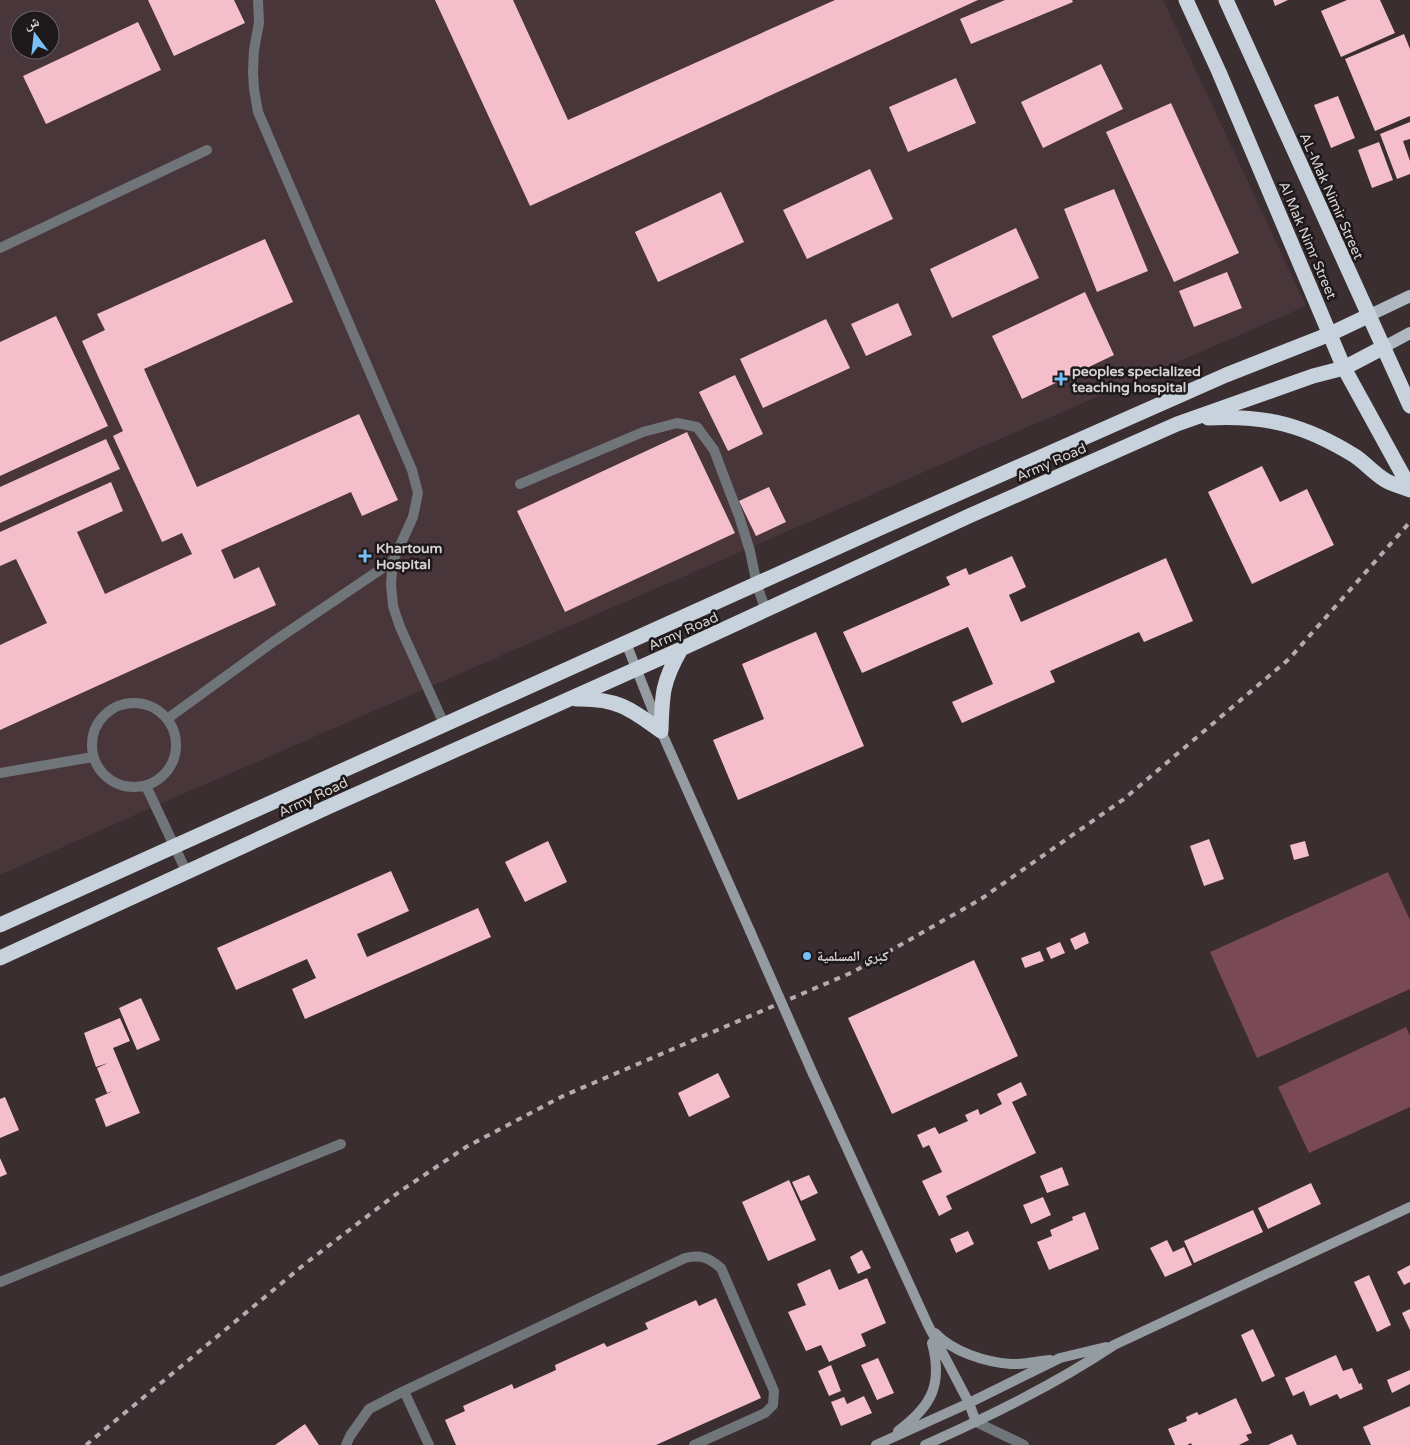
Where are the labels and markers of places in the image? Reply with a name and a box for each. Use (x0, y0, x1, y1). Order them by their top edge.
place label: peoples specialized teaching hospital (1071, 363, 1201, 396)
marker: peoples specialized teaching hospital (1054, 372, 1068, 386)
place label: Khartoum Hospital (376, 540, 442, 573)
marker: Khartoum Hospital (358, 549, 372, 563)
place label: كبري المسلمية (817, 948, 889, 967)
marker: كبري المسلمية (801, 950, 813, 962)

